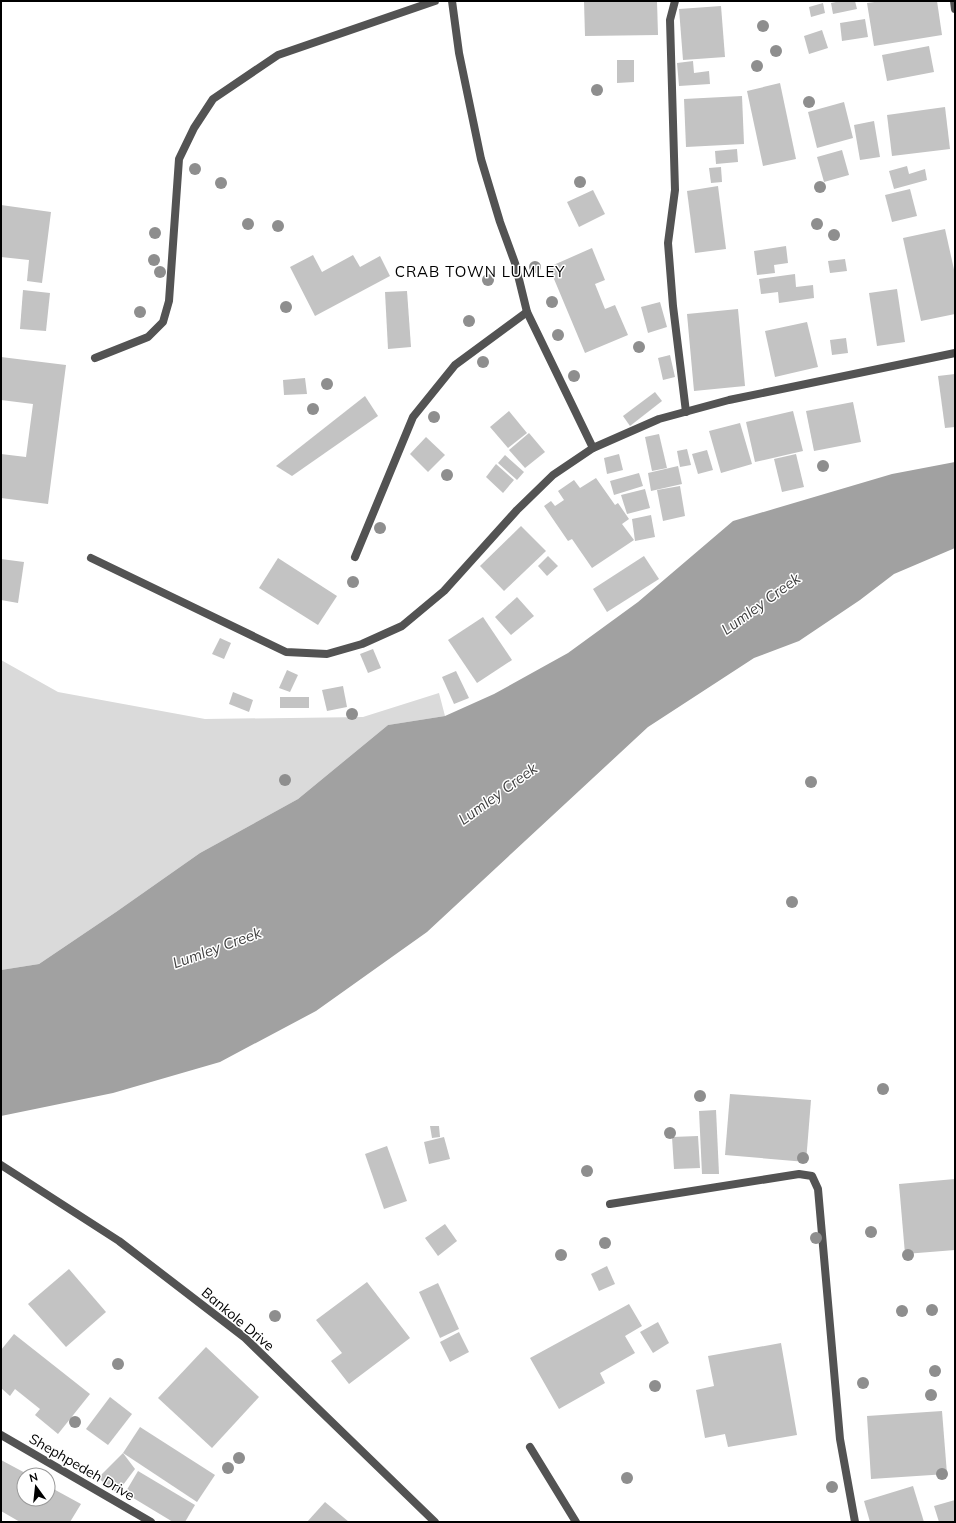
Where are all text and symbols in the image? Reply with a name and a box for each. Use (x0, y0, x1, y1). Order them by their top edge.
district label: CRAB TOWN LUMLEY (395, 262, 565, 281)
water label: Lumley Creek (717, 568, 805, 639)
water label: Lumley Creek (454, 758, 542, 829)
water label: Lumley Creek (170, 922, 265, 972)
street label: Bankole Drive (198, 1283, 278, 1355)
street label: Shephpedeh Drive (26, 1429, 138, 1505)
north arrow (16, 1467, 56, 1507)
text: N (28, 1470, 39, 1485)

